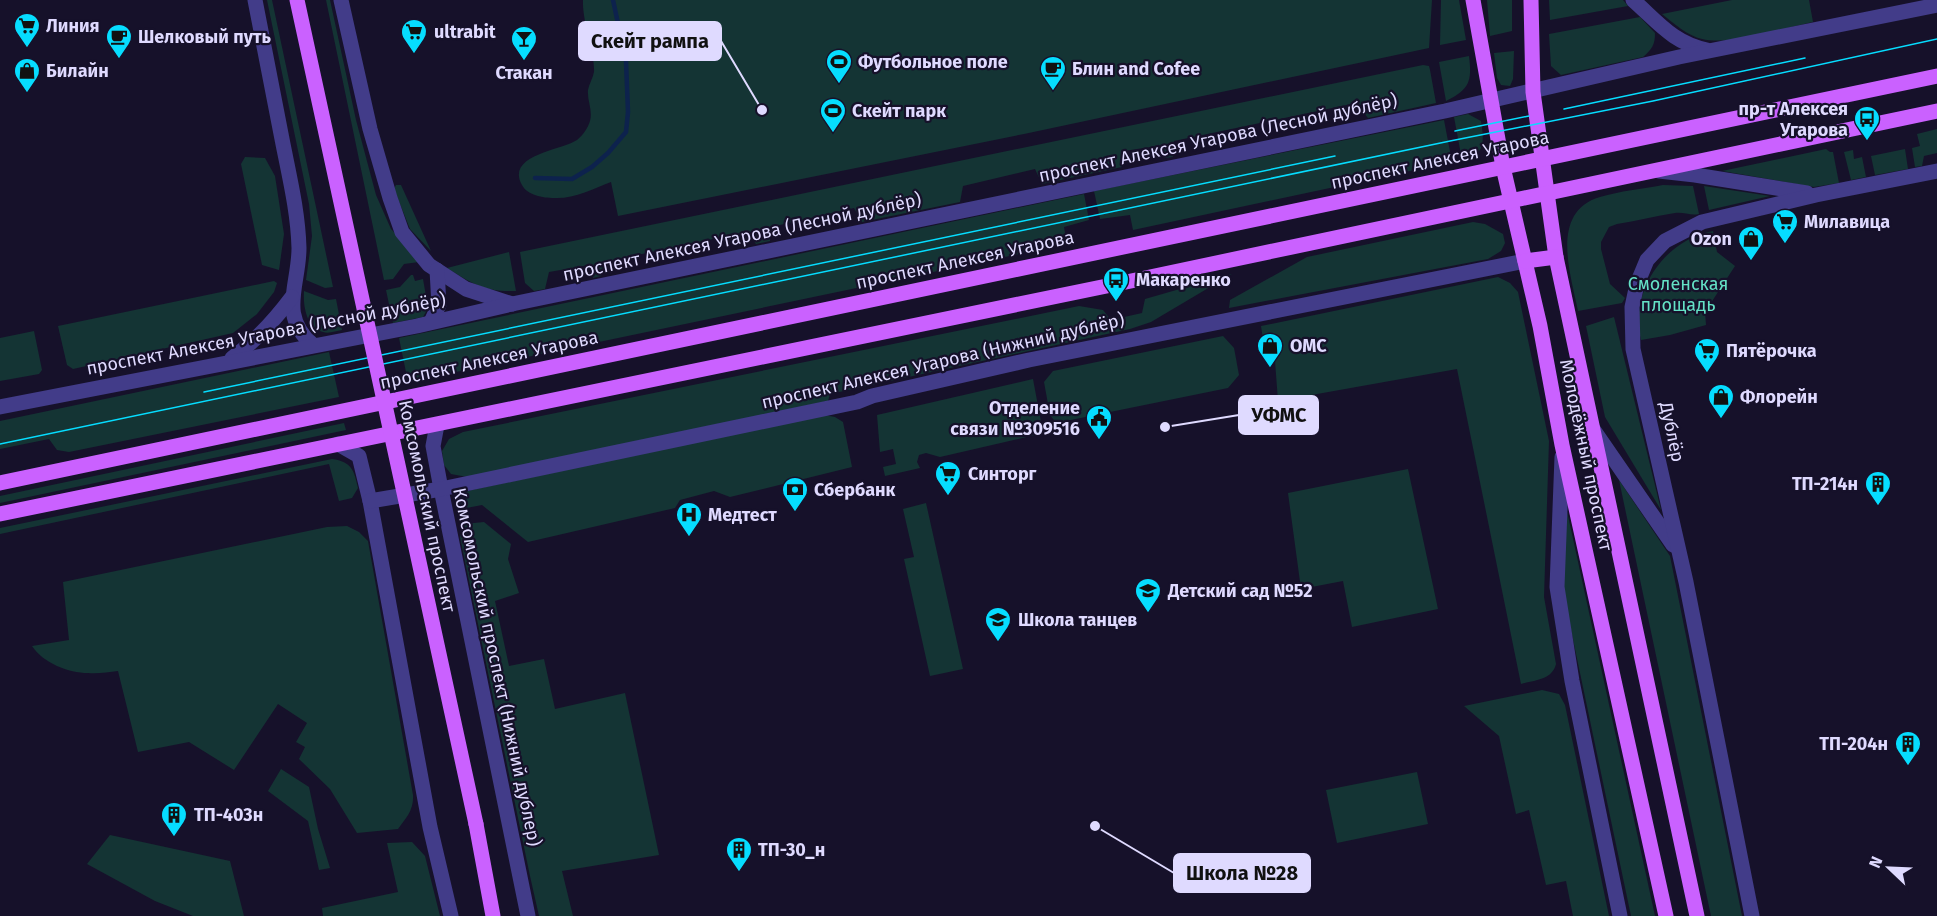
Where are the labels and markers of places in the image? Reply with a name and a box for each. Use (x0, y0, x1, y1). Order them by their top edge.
supermarket icon: Линия (12, 11, 42, 49)
place label: Линия (46, 15, 100, 37)
supermarket icon: ultrabit (399, 17, 429, 55)
place label: ultrabit (434, 21, 497, 43)
cafe icon: Шелковый путь (104, 22, 134, 60)
callout: Скейт рампа (579, 22, 721, 60)
bar icon: Стакан (509, 24, 539, 62)
place label: Шелковый путь (138, 26, 271, 48)
sports icon: Футбольное поле (824, 47, 854, 85)
place label: Футбольное поле (858, 51, 1008, 73)
cafe icon: Блин and Cofee (1038, 54, 1068, 92)
shop icon: Билайн (12, 56, 42, 94)
place label: Блин and Cofee (1072, 58, 1200, 80)
place label: Билайн (46, 60, 109, 82)
place label: Стакан (495, 62, 553, 84)
sports icon: Скейт парк (818, 96, 848, 134)
place label: пр-т Алексея Угарова (1739, 98, 1848, 141)
place label: Скейт парк (852, 100, 946, 122)
bus stop icon: пр-т Алексея Угарова (1852, 104, 1882, 142)
supermarket icon: Милавица (1770, 207, 1800, 245)
place label: Милавица (1804, 211, 1890, 233)
shop icon: Ozon (1736, 224, 1766, 262)
place label: Ozon (1691, 228, 1732, 250)
bus stop icon: Макаренко (1101, 265, 1131, 303)
place label: Макаренко (1136, 269, 1231, 291)
shop icon: ОМС (1255, 331, 1285, 369)
place label: ОМС (1290, 335, 1327, 357)
supermarket icon: Пятёрочка (1692, 336, 1722, 374)
place label: Пятёрочка (1726, 340, 1817, 362)
shop icon: Флорейн (1706, 382, 1736, 420)
place label: Флорейн (1740, 386, 1818, 408)
callout: УФМС (1239, 396, 1318, 434)
place label: Отделение связи №309516 (950, 397, 1080, 440)
public building icon: Отделение связи №309516 (1084, 403, 1114, 441)
supermarket icon: Синторг (933, 459, 963, 497)
place label: Синторг (968, 463, 1037, 485)
building icon: ТП-214н (1863, 469, 1893, 507)
place label: ТП-214н (1792, 473, 1858, 495)
bank icon: Сбербанк (780, 475, 810, 513)
place label: Сбербанк (814, 479, 896, 501)
hospital icon: Медтест (674, 500, 704, 538)
place label: Медтест (708, 504, 777, 526)
school or university icon: Детский сад №52 (1133, 576, 1163, 614)
place label: Детский сад №52 (1167, 580, 1313, 602)
school or university icon: Школа танцев (983, 605, 1013, 643)
place label: Школа танцев (1018, 609, 1137, 631)
building icon: ТП-204н (1893, 729, 1923, 767)
place label: ТП-204н (1819, 733, 1888, 755)
building icon: ТП-403н (159, 800, 189, 838)
place label: ТП-403н (194, 804, 263, 826)
building icon: ТП-30_н (724, 835, 754, 873)
place label: ТП-30_н (758, 839, 825, 861)
callout: Школа №28 (1174, 854, 1310, 892)

